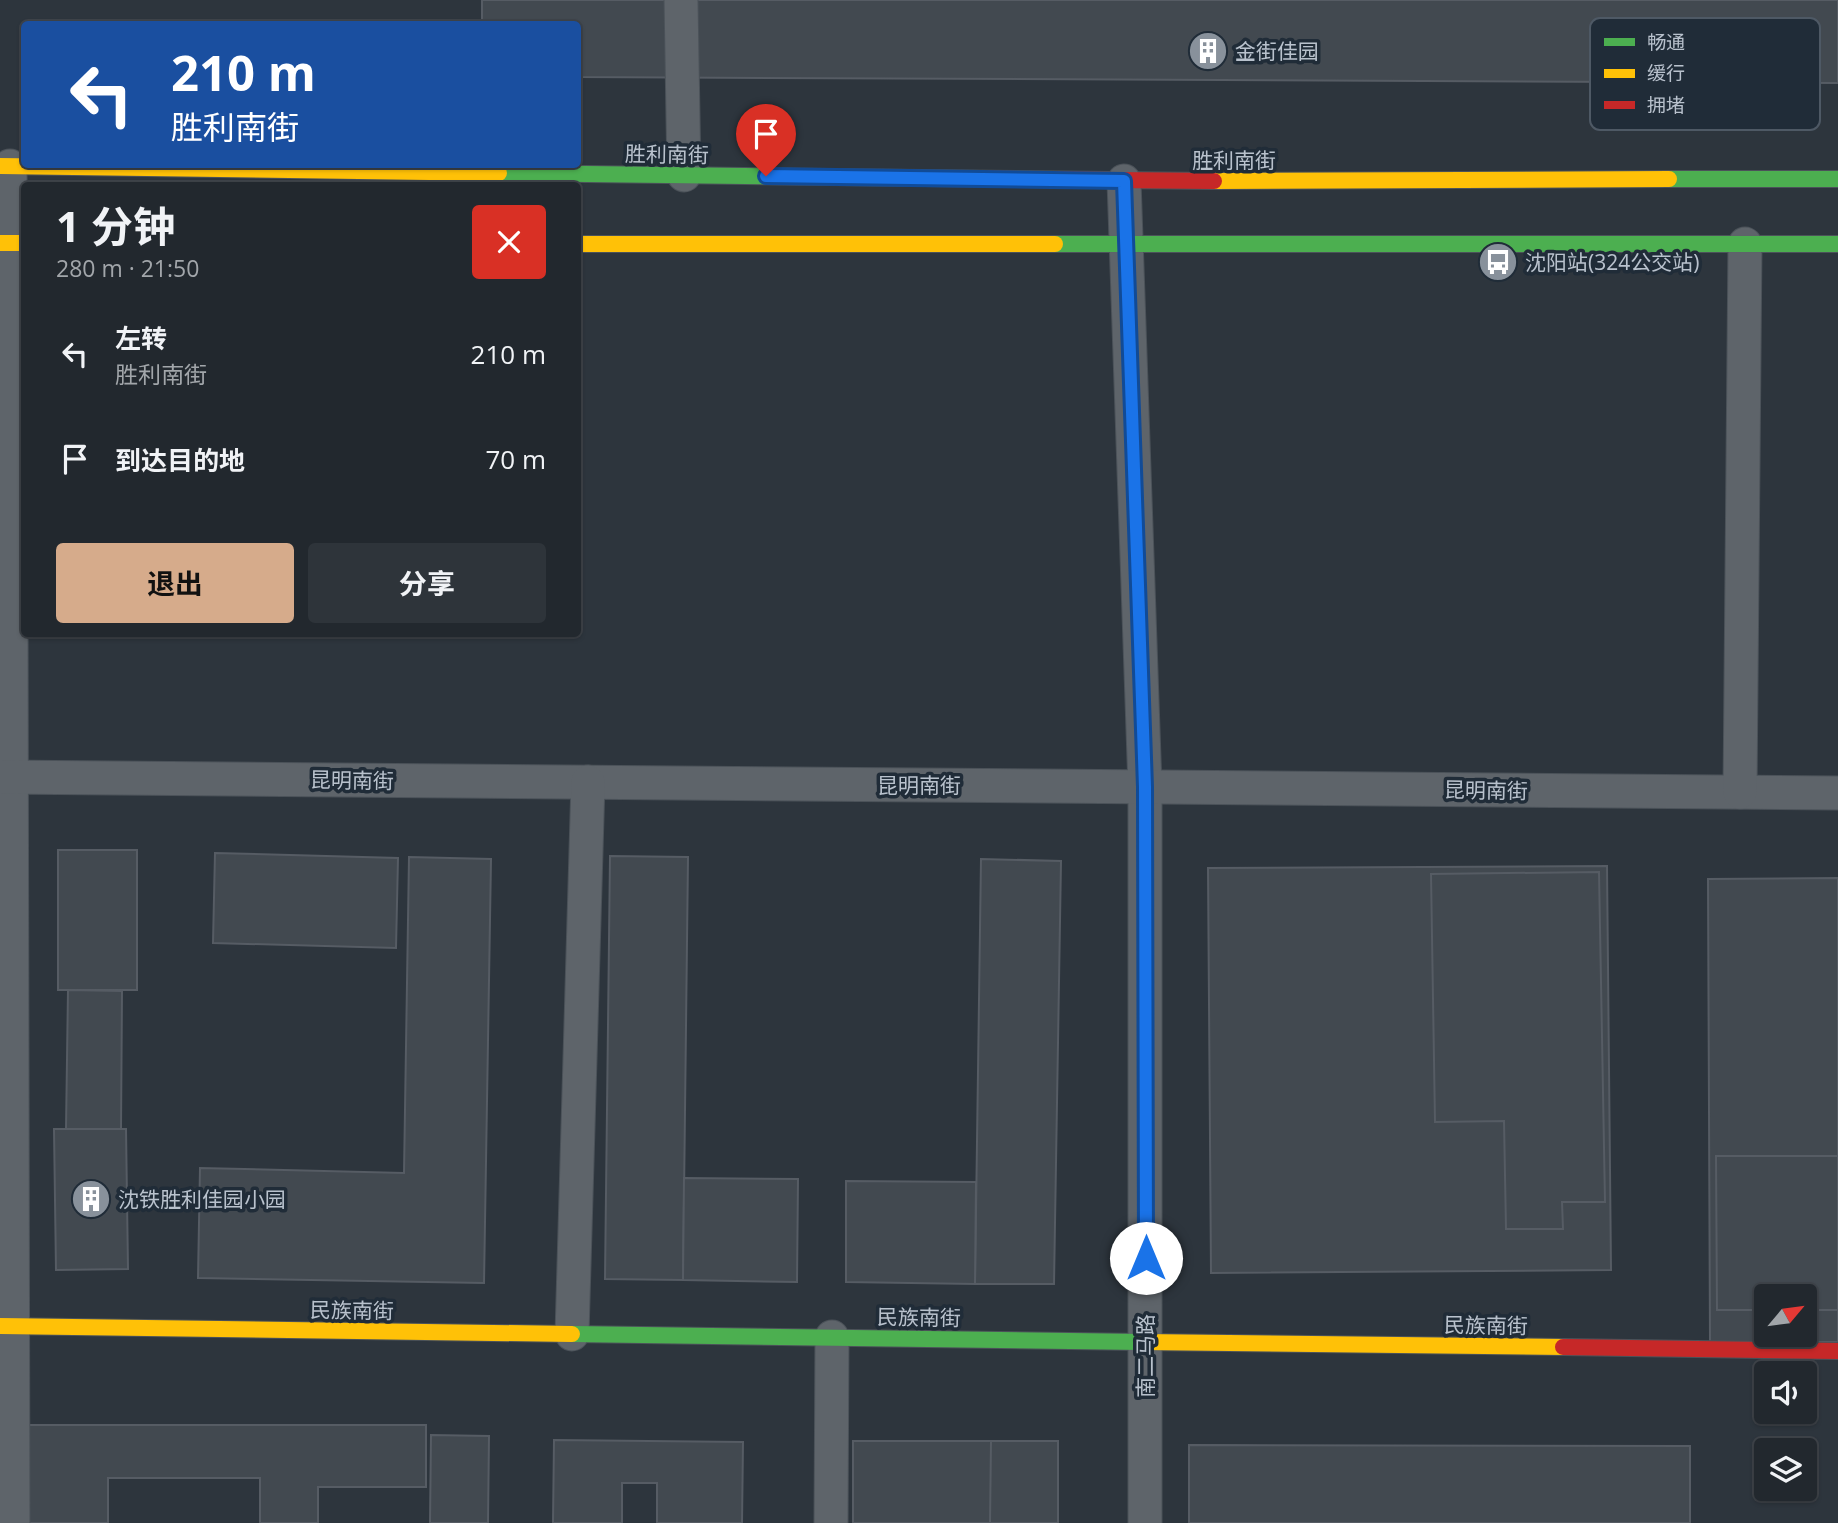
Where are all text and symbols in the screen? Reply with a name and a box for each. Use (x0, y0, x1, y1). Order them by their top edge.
legend (1590, 18, 1820, 130)
text: 畅通 (1647, 29, 1685, 55)
building icon: 金街佳园 (1187, 30, 1229, 72)
place label: 金街佳园 (1235, 37, 1319, 65)
text: 210 m (171, 39, 316, 105)
icon: left (56, 49, 147, 140)
text: 缓行 (1647, 60, 1685, 86)
text: 拥堵 (1647, 92, 1685, 118)
pin (736, 104, 796, 176)
text: 胜利南街 (171, 105, 299, 148)
icon: arrive (747, 115, 785, 153)
street label: 胜利南街 (625, 139, 709, 169)
street label: 胜利南街 (1192, 146, 1276, 174)
text: 1 分钟 (56, 197, 175, 254)
button: close (472, 205, 546, 279)
bus stop icon: 沈阳站(324公交站) (1477, 241, 1519, 283)
place label: 沈阳站(324公交站) (1525, 248, 1699, 276)
text: 280 m · 21:50 (56, 252, 199, 284)
text: 左转 (115, 320, 167, 356)
icon: left (56, 335, 94, 373)
text: 210 m (471, 336, 546, 372)
text: 胜利南街 (115, 358, 207, 390)
icon: arrive (56, 440, 94, 478)
text: 70 m (485, 441, 546, 477)
text: 到达目的地 (115, 442, 245, 478)
button: 退出 (56, 543, 294, 623)
button: 分享 (308, 543, 546, 623)
street label: 昆明南街 (310, 765, 394, 795)
street label: 昆明南街 (877, 771, 961, 799)
street label: 昆明南街 (1444, 775, 1528, 805)
building icon: 沈铁胜利佳园小园 (70, 1178, 112, 1220)
place label: 沈铁胜利佳园小园 (118, 1185, 286, 1213)
position arrow (1109, 1221, 1183, 1295)
north arrow (1754, 1284, 1816, 1348)
map controls (1754, 1284, 1817, 1501)
street label: 民族南街 (310, 1295, 394, 1325)
street label: 民族南街 (877, 1302, 961, 1332)
street label: 民族南街 (1444, 1310, 1528, 1340)
street label: 南二马路 (1131, 1314, 1159, 1398)
button: sound (1754, 1361, 1817, 1424)
button: layers (1754, 1438, 1817, 1501)

